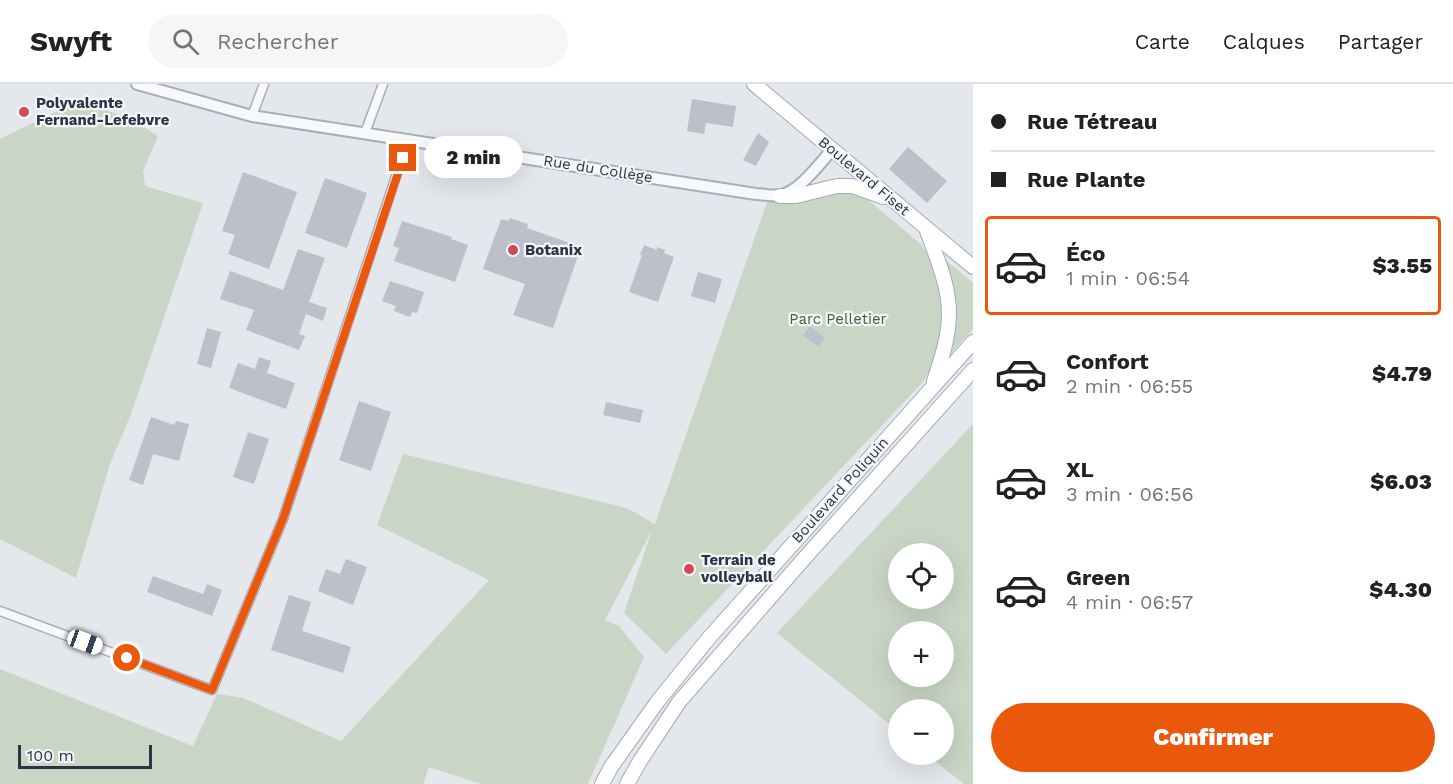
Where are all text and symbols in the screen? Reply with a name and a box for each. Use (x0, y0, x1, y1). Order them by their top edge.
search box (148, 14, 568, 68)
text: Swyft (30, 25, 112, 58)
icon: search (169, 25, 202, 58)
text: Rechercher (217, 29, 339, 54)
text: Carte (1135, 29, 1190, 54)
text: Calques (1223, 29, 1305, 54)
text: Partager (1338, 29, 1423, 54)
place label: Polyvalente Fernand-Lefebvre (36, 94, 170, 129)
marker: Polyvalente Fernand-Lefebvre (17, 105, 31, 119)
text: Rue Tétreau (1027, 109, 1157, 134)
street label: Boulevard Fiset (815, 133, 914, 220)
callout: 2 min (424, 137, 523, 179)
route end (389, 144, 416, 171)
text: 2 min (446, 145, 501, 169)
street label: Rue du Collège (542, 151, 654, 187)
text: Rue Plante (1027, 167, 1145, 192)
icon: car (994, 239, 1048, 293)
place label: Botanix (525, 241, 582, 259)
text: Éco (1066, 241, 1105, 266)
marker: Botanix (506, 243, 520, 257)
text: $3.55 (1372, 253, 1432, 278)
text: 1 min · 06:54 (1066, 266, 1190, 290)
park label: Parc Pelletier (789, 310, 887, 328)
icon: car (994, 347, 1048, 401)
text: Confort (1066, 349, 1149, 374)
text: $4.79 (1372, 361, 1432, 386)
text: 2 min · 06:55 (1066, 374, 1193, 398)
street label: Boulevard Poliquin (788, 433, 892, 547)
icon: car (994, 455, 1048, 509)
text: XL (1066, 457, 1094, 482)
text: $6.03 (1370, 469, 1432, 494)
text: 3 min · 06:56 (1066, 482, 1194, 506)
map controls (888, 543, 954, 765)
button: locate (888, 543, 954, 609)
place label: Terrain de volleyball (700, 551, 776, 586)
marker: Terrain de volleyball (682, 562, 696, 576)
icon: car (994, 563, 1048, 617)
text: Green (1066, 565, 1130, 590)
text: $4.30 (1369, 577, 1432, 602)
text: 4 min · 06:57 (1066, 590, 1193, 614)
button: + (888, 621, 954, 687)
car (65, 627, 105, 657)
route start (113, 644, 140, 671)
button: − (888, 699, 954, 765)
button: Confirmer (991, 703, 1435, 772)
scale bar (18, 742, 152, 770)
text: 100 m (27, 746, 74, 765)

